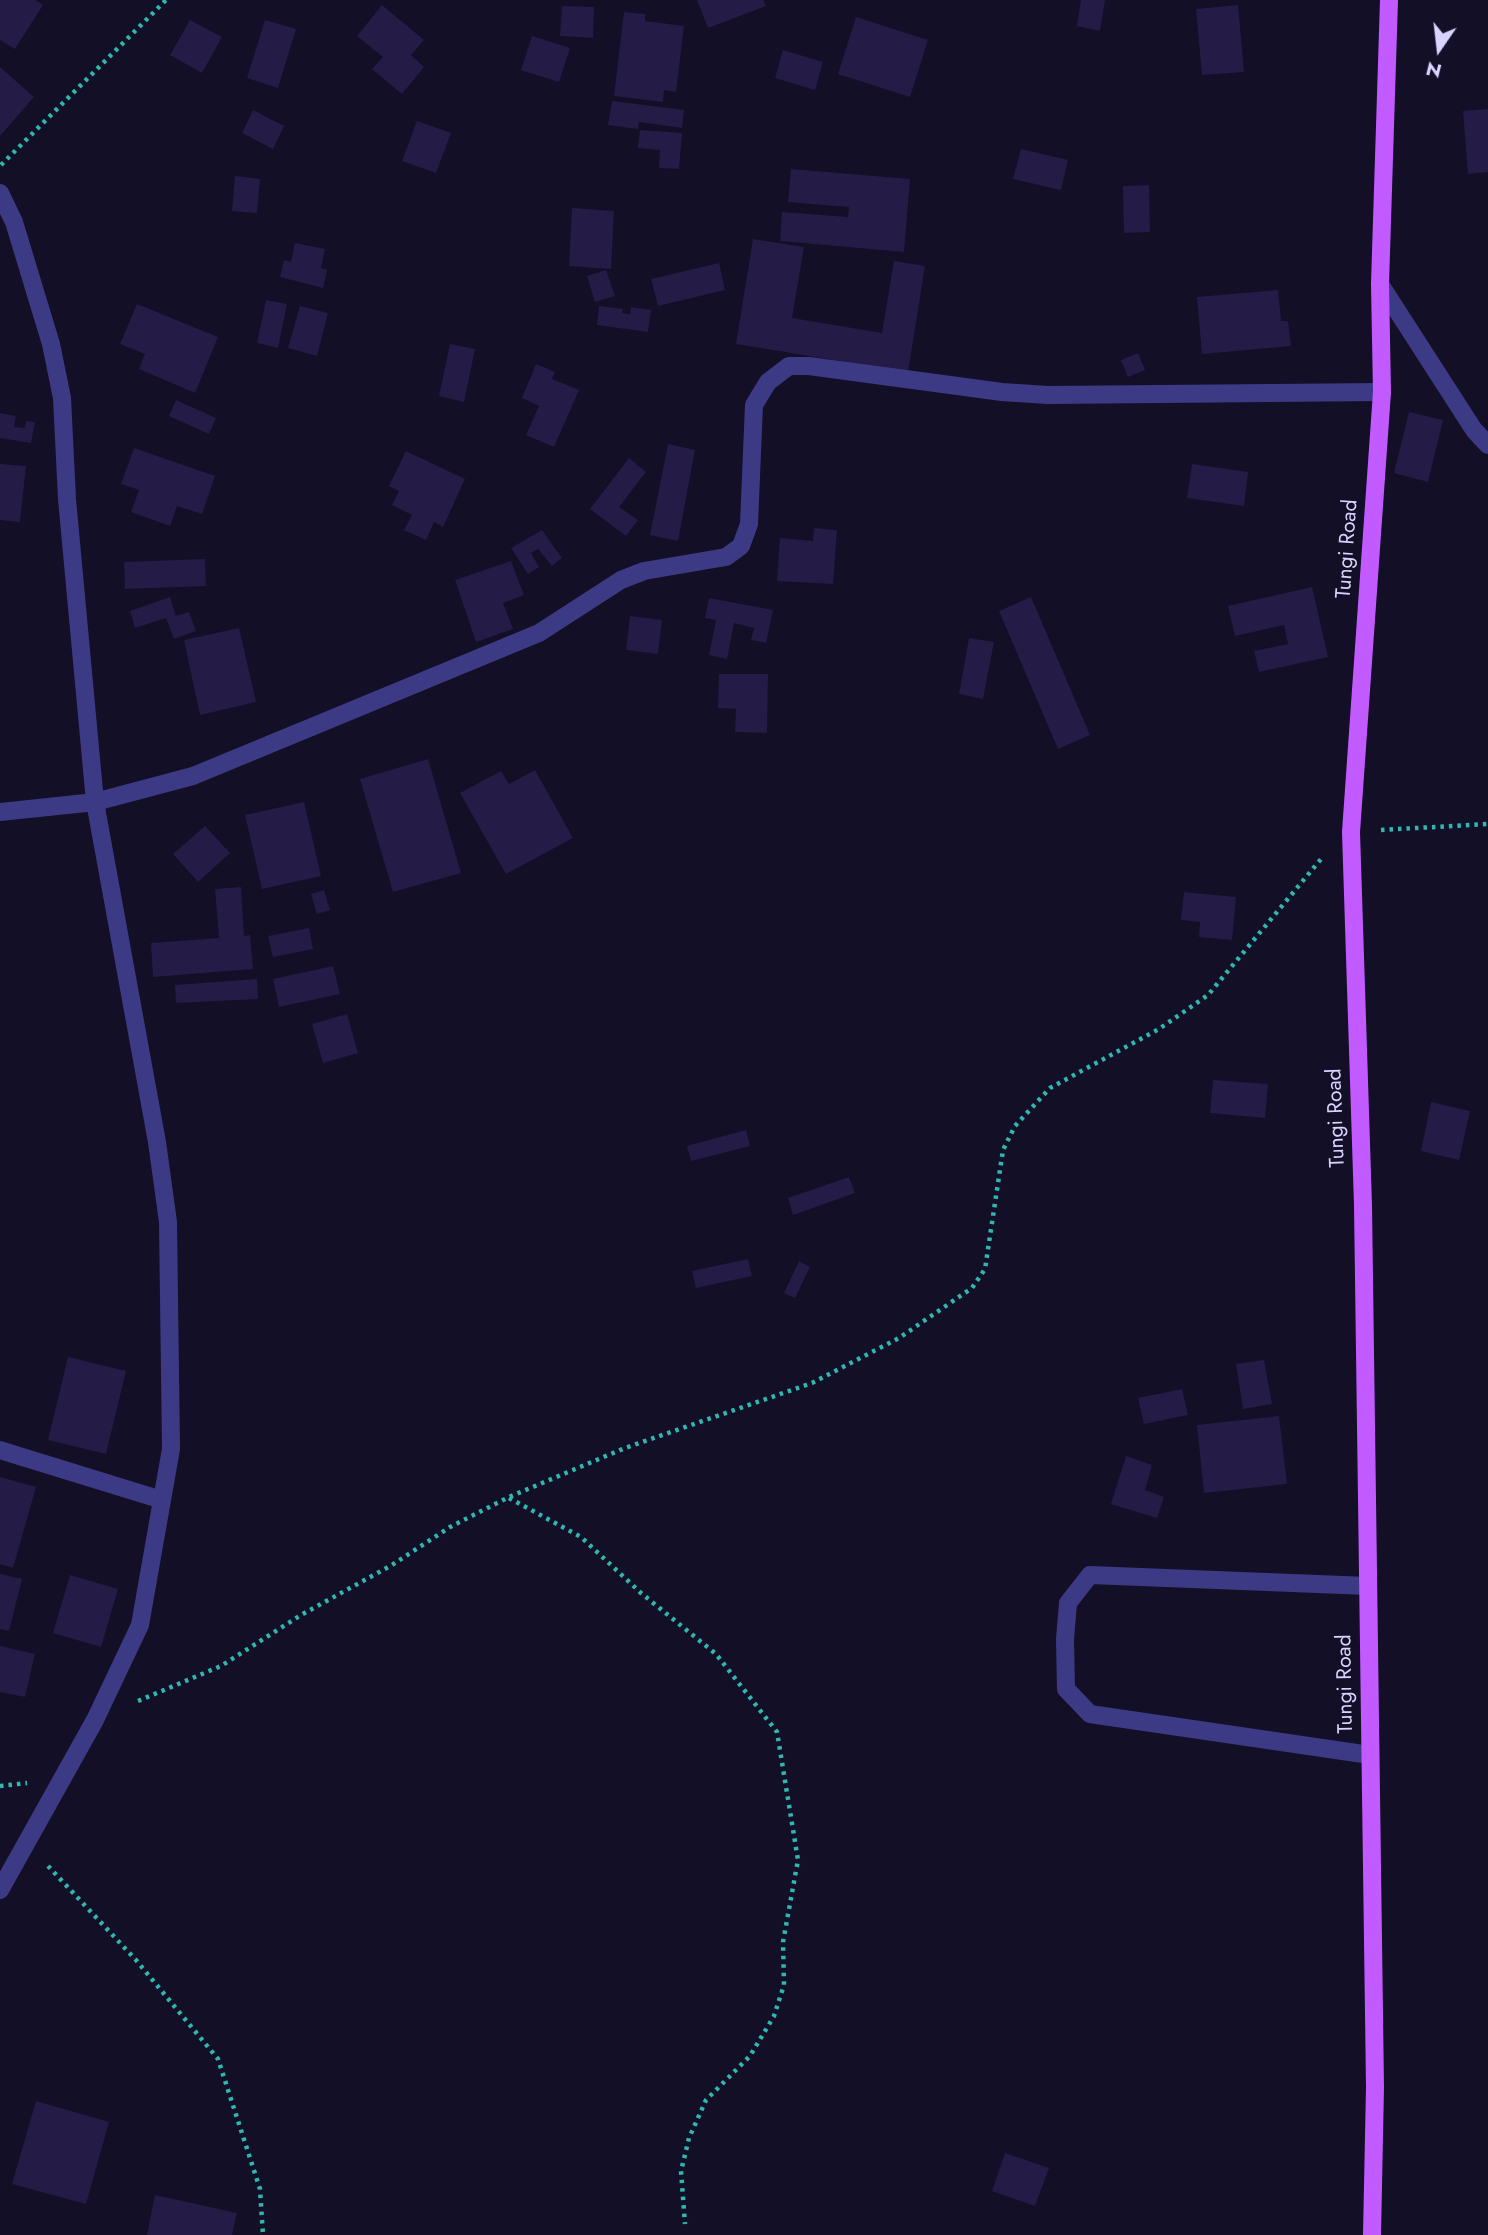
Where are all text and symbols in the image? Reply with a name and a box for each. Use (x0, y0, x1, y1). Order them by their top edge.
north arrow (1404, 14, 1474, 84)
text: N (1423, 55, 1444, 85)
street label: Tungi Road (1332, 499, 1364, 599)
street label: Tungi Road (1323, 1068, 1351, 1168)
street label: Tungi Road (1333, 1634, 1359, 1734)

